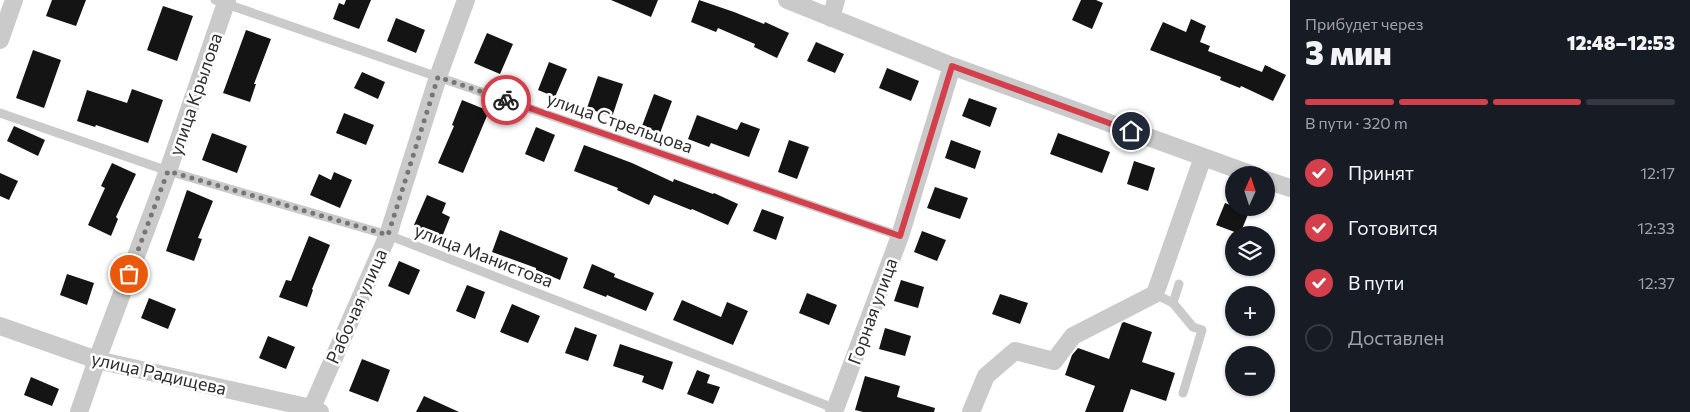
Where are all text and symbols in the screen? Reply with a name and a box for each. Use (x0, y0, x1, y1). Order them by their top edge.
text: Прибудет через (1305, 14, 1424, 33)
street label: улица Крылова (164, 30, 226, 158)
text: 12:48–12:53 (1567, 31, 1675, 54)
text: 3 мин (1305, 32, 1392, 72)
courier (481, 75, 531, 125)
icon: bike (492, 86, 520, 114)
street label: улица Стрельцова (544, 87, 696, 157)
pin (1110, 110, 1152, 152)
text: В пути · 320 m (1305, 113, 1408, 132)
icon: home (1117, 117, 1145, 145)
icon: check (1305, 159, 1333, 187)
text: Принят (1348, 161, 1414, 184)
text: 12:17 (1640, 163, 1675, 182)
north arrow (1225, 166, 1275, 216)
map controls (1225, 166, 1275, 396)
icon: check (1305, 214, 1333, 242)
text: Готовится (1348, 216, 1438, 239)
street label: улица Манистова (412, 218, 556, 292)
text: 12:33 (1637, 218, 1675, 237)
button: layers (1225, 226, 1275, 276)
street label: Рабочая улица (321, 245, 391, 367)
pin (108, 253, 150, 295)
street label: Горная улица (843, 255, 901, 367)
icon: bag (115, 260, 143, 288)
icon: check (1305, 269, 1333, 297)
text: В пути (1348, 271, 1404, 294)
text: 12:37 (1638, 273, 1675, 292)
button: + (1225, 286, 1275, 336)
text: Доставлен (1348, 326, 1444, 349)
button: − (1225, 346, 1275, 396)
street label: улица Радищева (89, 347, 229, 399)

